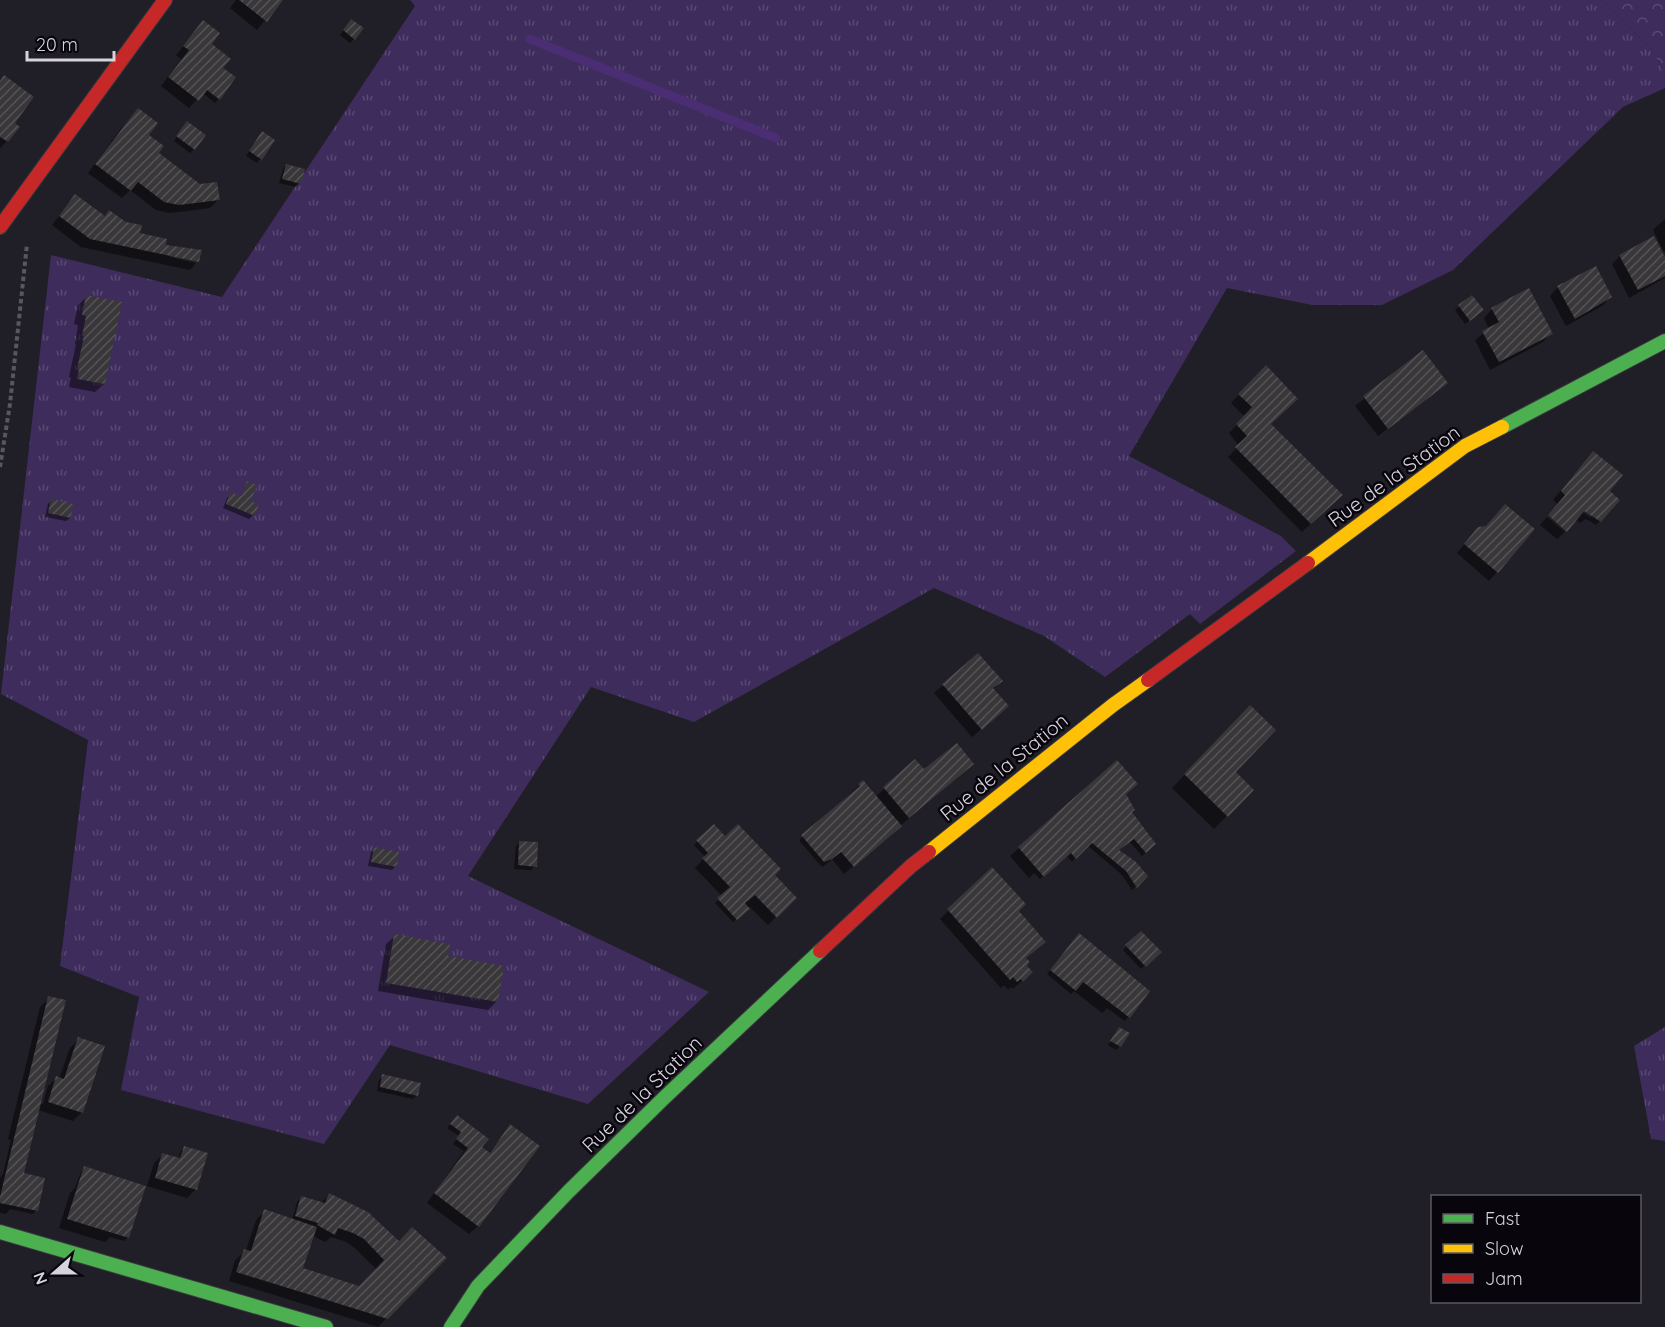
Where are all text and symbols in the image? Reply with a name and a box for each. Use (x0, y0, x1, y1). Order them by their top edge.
scale bar (27, 24, 114, 62)
text: 20 m (36, 33, 78, 56)
street label: Rue de la Station (1323, 419, 1465, 532)
street label: Rue de la Station (935, 707, 1073, 826)
street label: Rue de la Station (576, 1030, 707, 1157)
legend (1431, 1195, 1641, 1303)
text: Fast (1485, 1207, 1520, 1230)
text: Slow (1485, 1237, 1523, 1260)
north arrow (24, 1243, 84, 1303)
text: Jam (1485, 1267, 1523, 1290)
text: N (29, 1269, 51, 1287)

